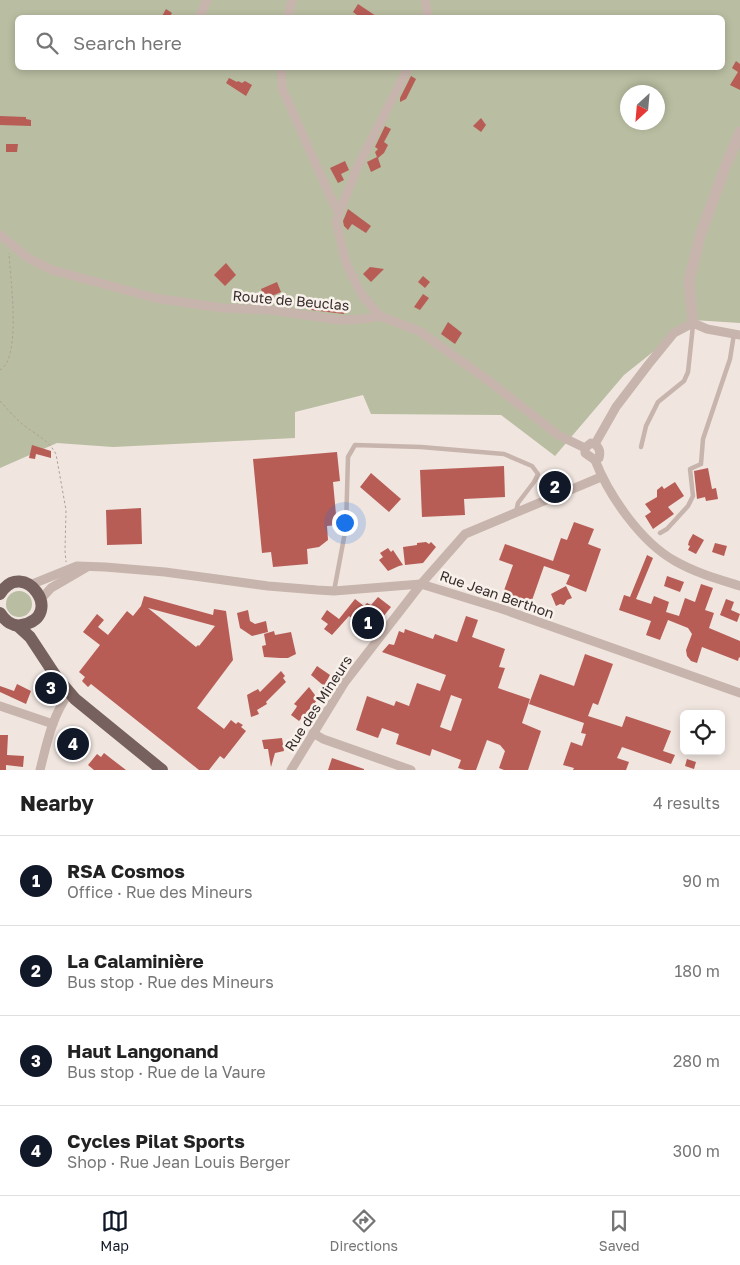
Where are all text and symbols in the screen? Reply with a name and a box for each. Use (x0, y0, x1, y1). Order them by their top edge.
search box (15, 15, 725, 70)
icon: search (33, 29, 61, 57)
text: Search here (73, 31, 182, 54)
north arrow (620, 85, 665, 130)
street label: Route de Beuclas (232, 286, 350, 314)
pin: 2 (539, 468, 571, 506)
your location (332, 510, 358, 536)
street label: Rue Jean Berthon (438, 566, 556, 622)
pin: 1 (352, 604, 384, 642)
street label: Rue des Mineurs (281, 652, 355, 754)
pin: 3 (35, 669, 67, 707)
map controls (680, 710, 725, 755)
button: locate (680, 710, 725, 755)
pin: 4 (57, 725, 89, 763)
text: Nearby (20, 790, 94, 816)
text: 4 results (653, 793, 720, 813)
text: RSA Cosmos (67, 859, 185, 882)
text: 1 (32, 871, 40, 891)
text: 90 m (682, 871, 720, 891)
text: Office · Rue des Mineurs (67, 882, 252, 902)
text: La Calaminière (67, 949, 204, 972)
text: 2 (31, 961, 41, 981)
text: 180 m (674, 961, 720, 981)
text: Bus stop · Rue des Mineurs (67, 972, 274, 992)
text: Haut Langonand (67, 1039, 218, 1062)
text: 3 (31, 1051, 41, 1071)
text: 280 m (673, 1051, 720, 1071)
text: Bus stop · Rue de la Vaure (67, 1062, 266, 1082)
text: Cycles Pilat Sports (67, 1129, 245, 1152)
text: 4 (31, 1141, 41, 1161)
text: 300 m (673, 1141, 720, 1161)
text: Shop · Rue Jean Louis Berger (67, 1152, 290, 1172)
tab: Map (100, 1207, 129, 1254)
tab: Directions (330, 1207, 398, 1254)
tab: Saved (599, 1207, 640, 1254)

